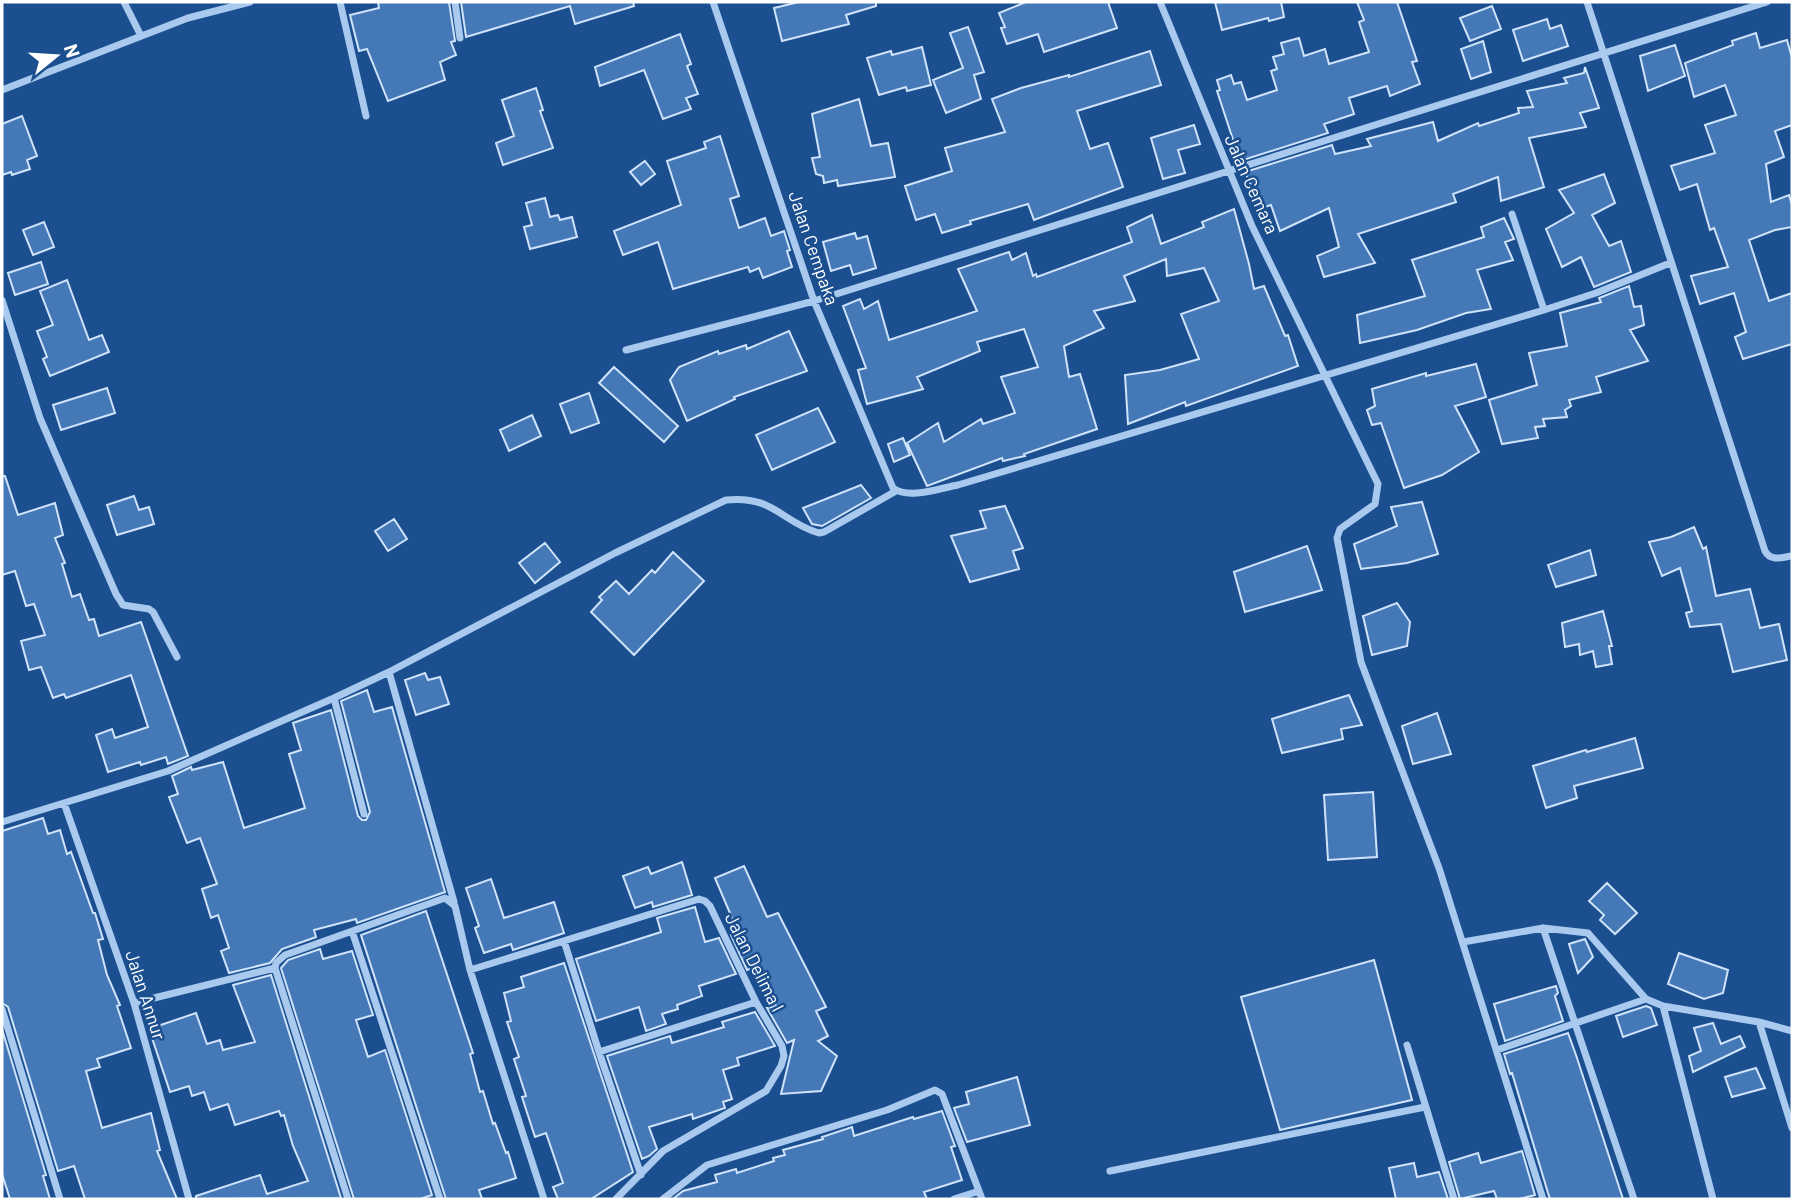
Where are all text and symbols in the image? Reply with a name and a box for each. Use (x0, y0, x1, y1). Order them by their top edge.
north arrow (21, 21, 91, 91)
text: N (60, 41, 86, 60)
street label: Jalan Cemara (1220, 131, 1284, 237)
street label: Jalan Cempaka (784, 188, 844, 308)
street label: Jalan Delima I (721, 909, 789, 1015)
street label: Jalan Annur (121, 947, 171, 1043)

